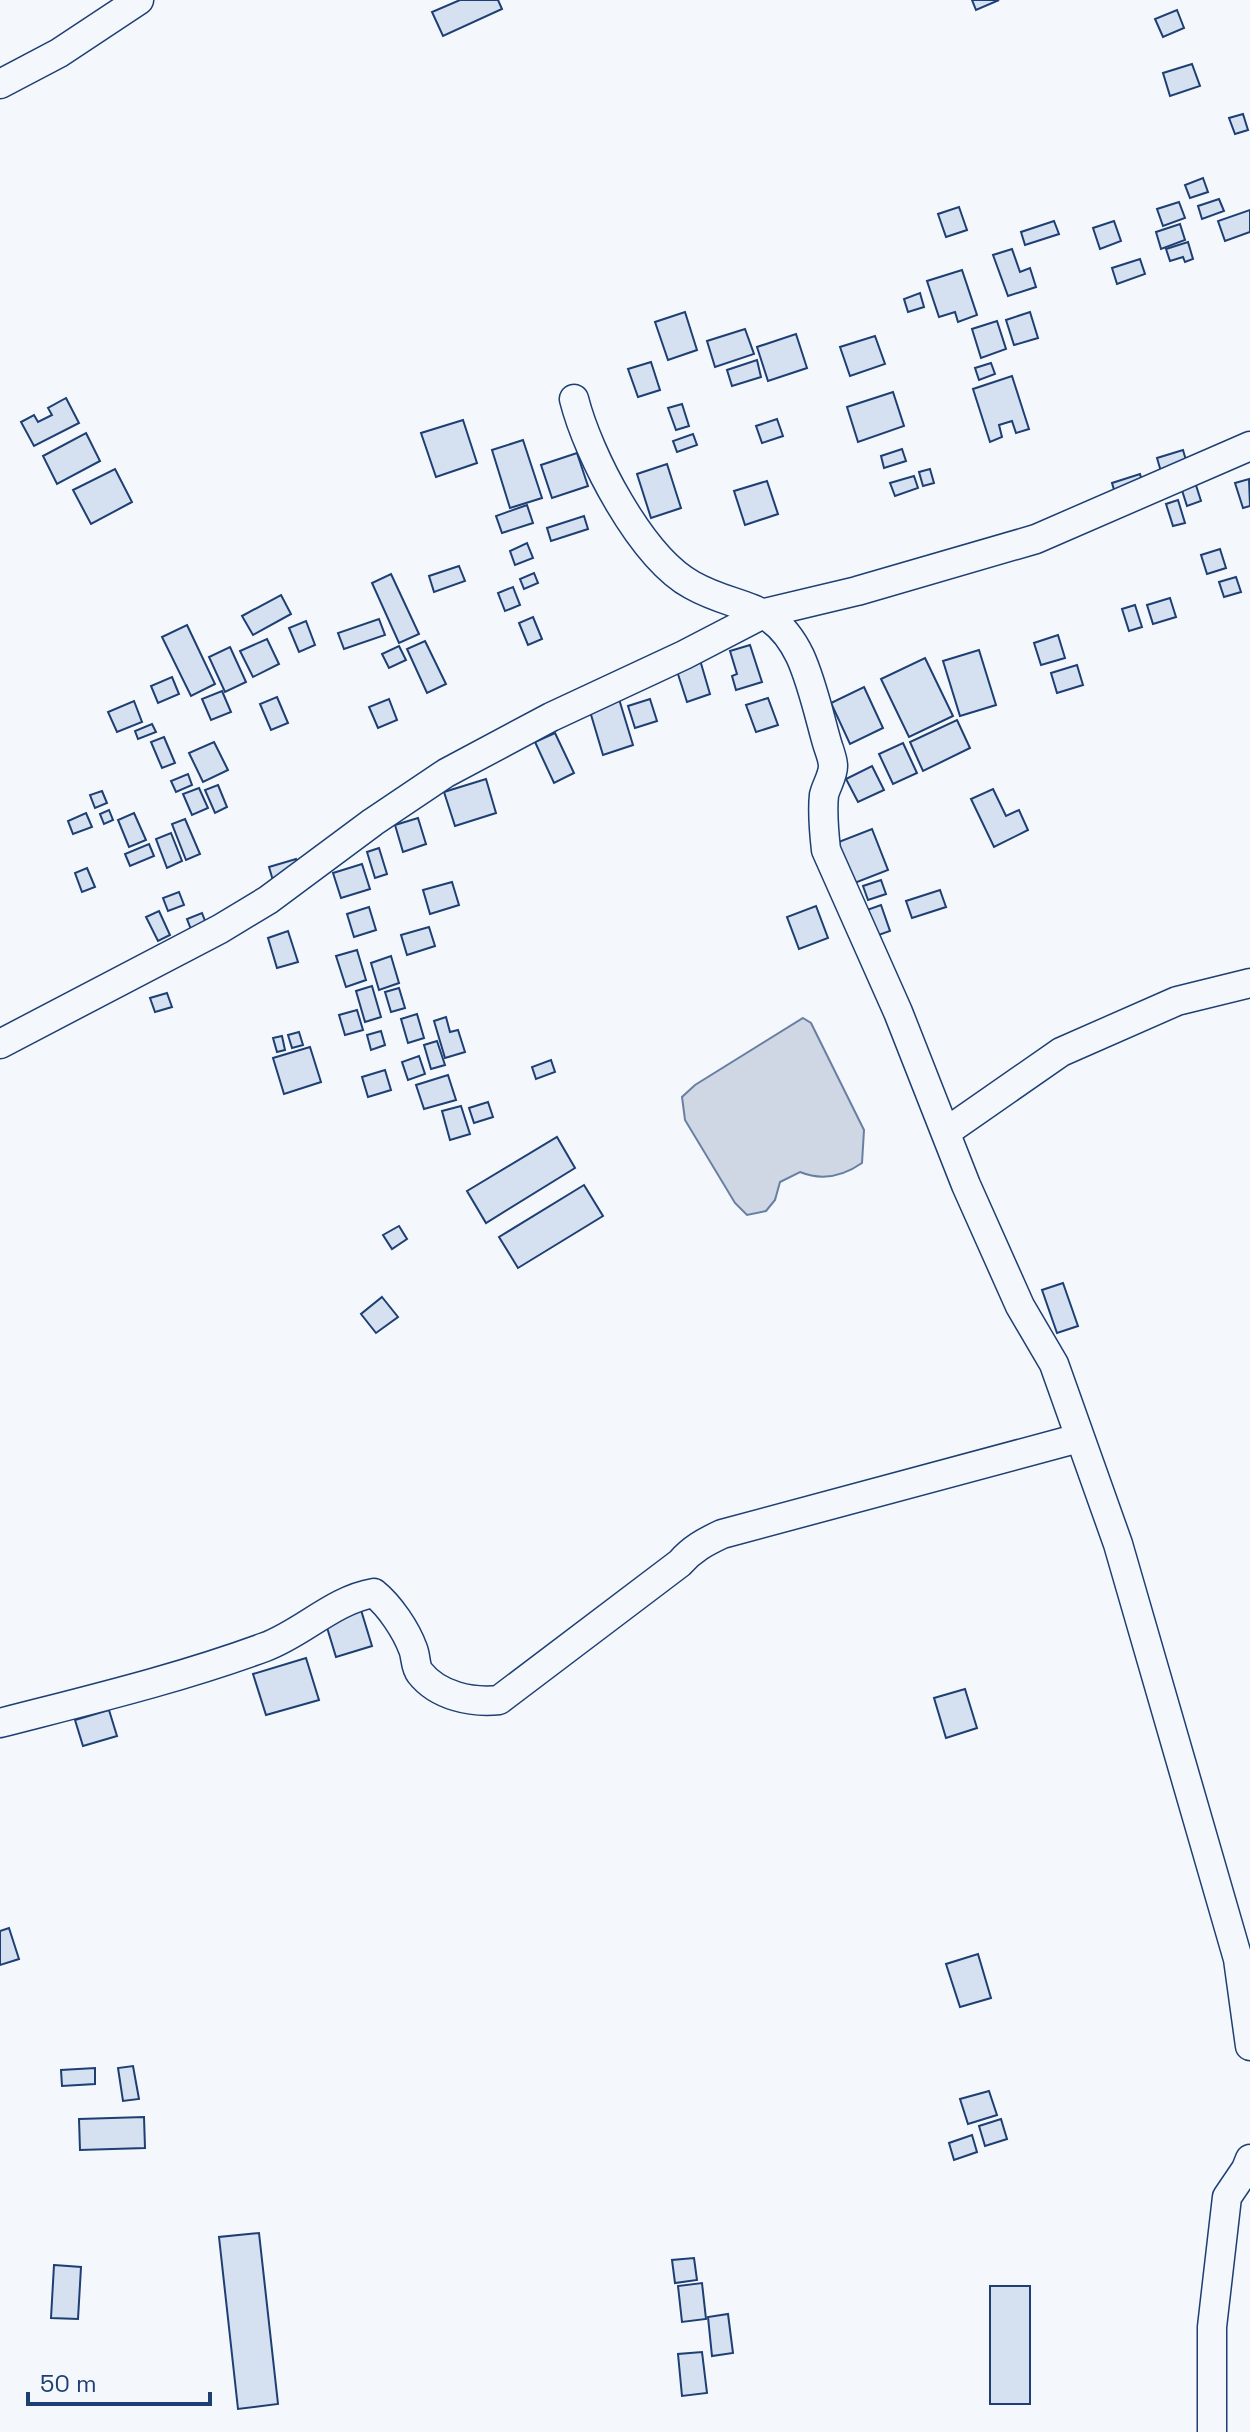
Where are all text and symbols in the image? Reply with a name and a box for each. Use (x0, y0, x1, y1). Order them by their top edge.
scale bar (28, 2356, 210, 2406)
text: 50 m (40, 2368, 97, 2399)

